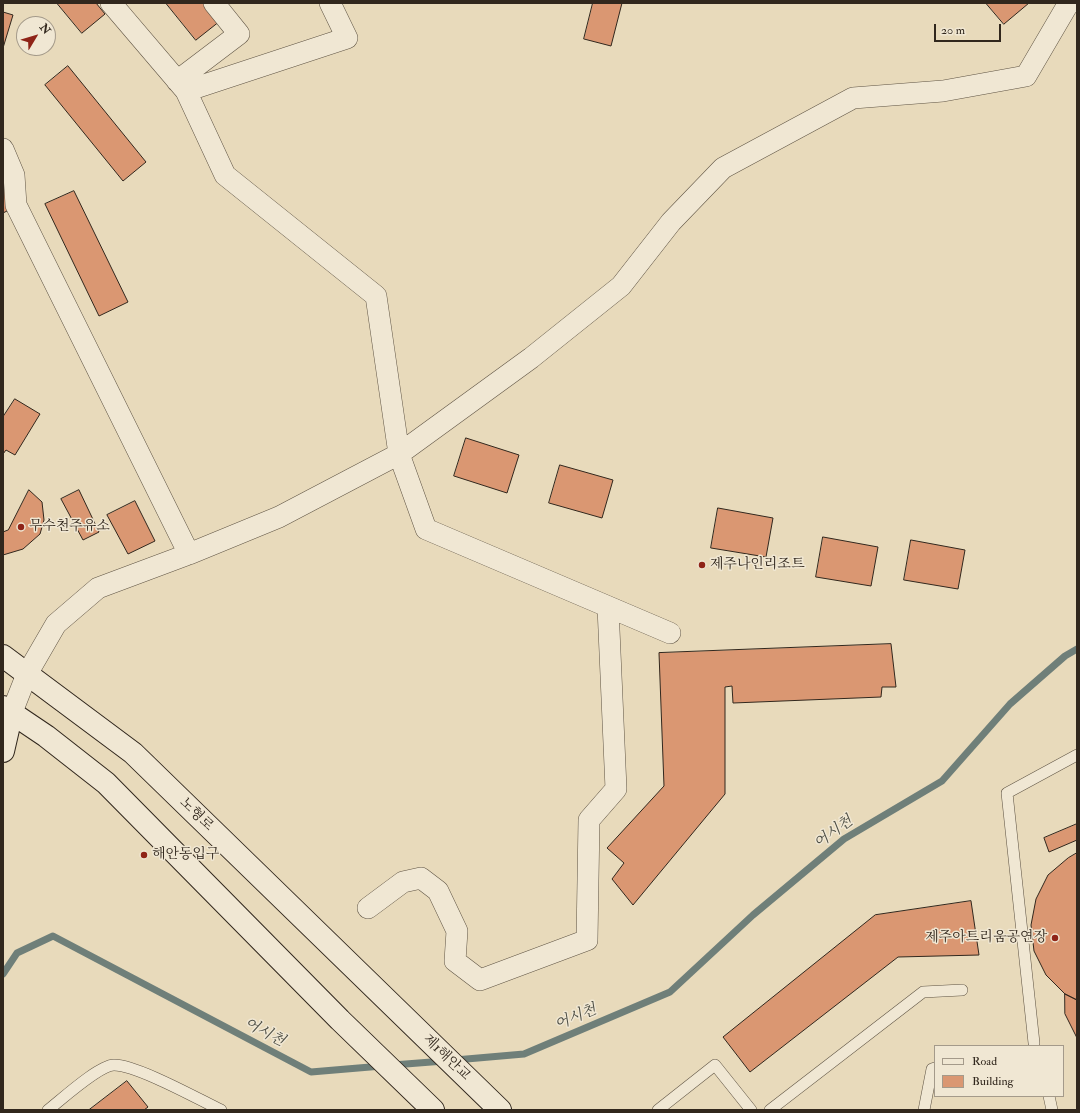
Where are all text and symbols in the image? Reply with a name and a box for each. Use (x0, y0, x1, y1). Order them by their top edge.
north arrow (16, 16, 56, 56)
scale bar (936, 16, 1003, 42)
text: N (37, 21, 53, 37)
text: 20 m (941, 23, 965, 38)
place label: 무수천주유소 (29, 519, 110, 535)
marker: 무수천주유소 (16, 522, 26, 532)
place label: 제주나인리조트 (710, 557, 805, 573)
marker: 제주나인리조트 (697, 560, 707, 570)
street label: 노형로 (176, 795, 216, 835)
water label: 어시천 (811, 813, 857, 853)
place label: 해안동입구 (152, 847, 220, 863)
marker: 해안동입구 (139, 850, 149, 860)
place label: 제주아트리움공연장 (925, 930, 1047, 946)
marker: 제주아트리움공연장 (1050, 933, 1060, 943)
water label: 어시천 (552, 1001, 600, 1035)
water label: 어시천 (241, 1015, 287, 1051)
street label: 제1해안교 (419, 1031, 473, 1085)
legend (934, 1045, 1064, 1097)
text: Road (972, 1054, 997, 1069)
text: Building (972, 1074, 1013, 1089)

